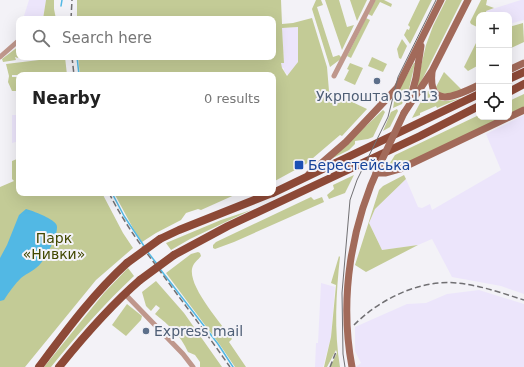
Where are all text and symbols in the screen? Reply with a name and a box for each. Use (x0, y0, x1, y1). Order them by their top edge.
map controls (476, 12, 512, 120)
button: + (476, 12, 512, 48)
search box (16, 16, 276, 60)
icon: search (30, 27, 52, 49)
text: Search here (62, 29, 152, 47)
button: − (476, 48, 512, 84)
marker: Укрпошта 03113 (372, 76, 382, 86)
button: locate (476, 84, 512, 120)
text: Nearby (32, 88, 101, 108)
place label: Укрпошта 03113 (316, 88, 438, 104)
text: 0 results (204, 91, 260, 106)
place label: Берестейська (308, 157, 410, 173)
marker: Берестейська (293, 159, 305, 171)
park label: Парк «Нивки» (23, 230, 85, 262)
place label: Express mail (154, 323, 243, 339)
marker: Express mail (141, 326, 151, 336)

